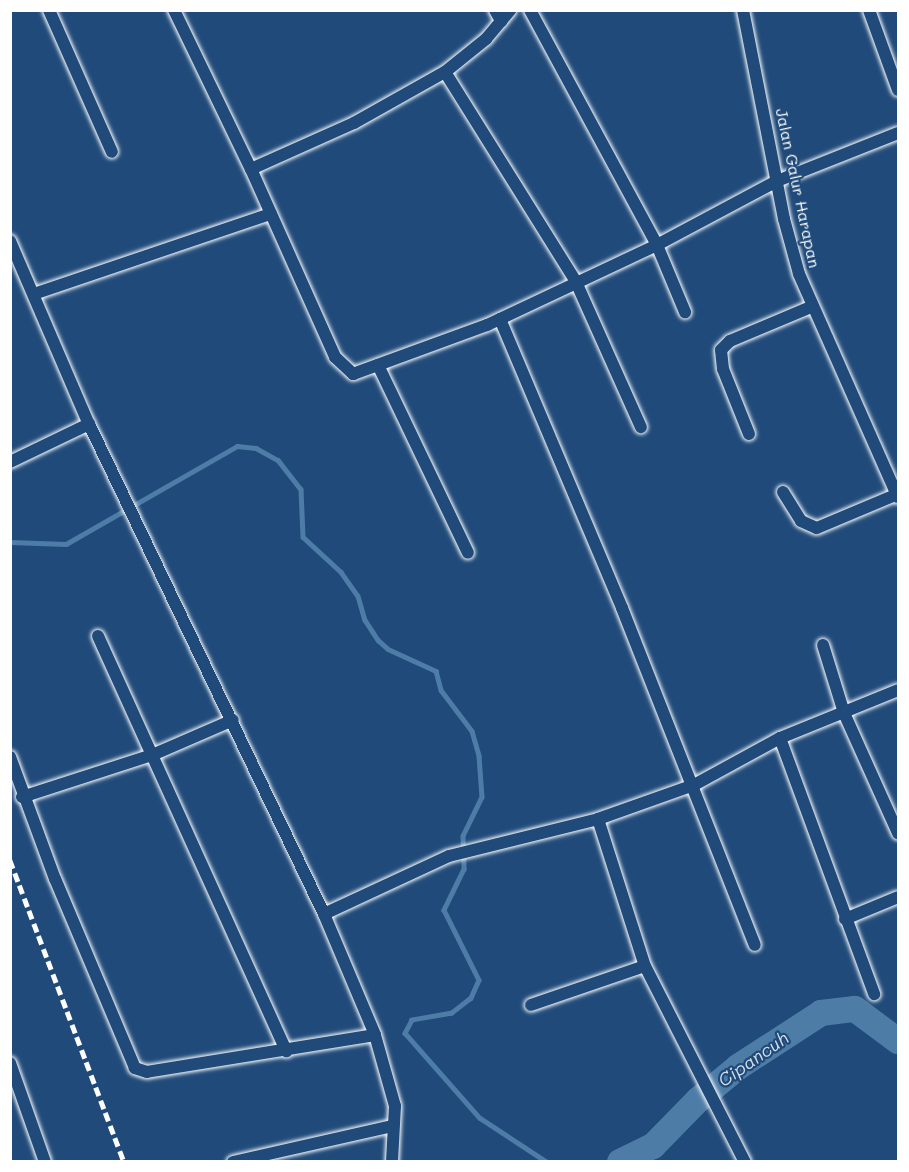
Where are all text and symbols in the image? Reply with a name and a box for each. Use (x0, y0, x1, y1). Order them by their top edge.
street label: Jalan Galur Harapan (772, 107, 824, 269)
water label: Cipancuh (714, 1027, 792, 1091)

